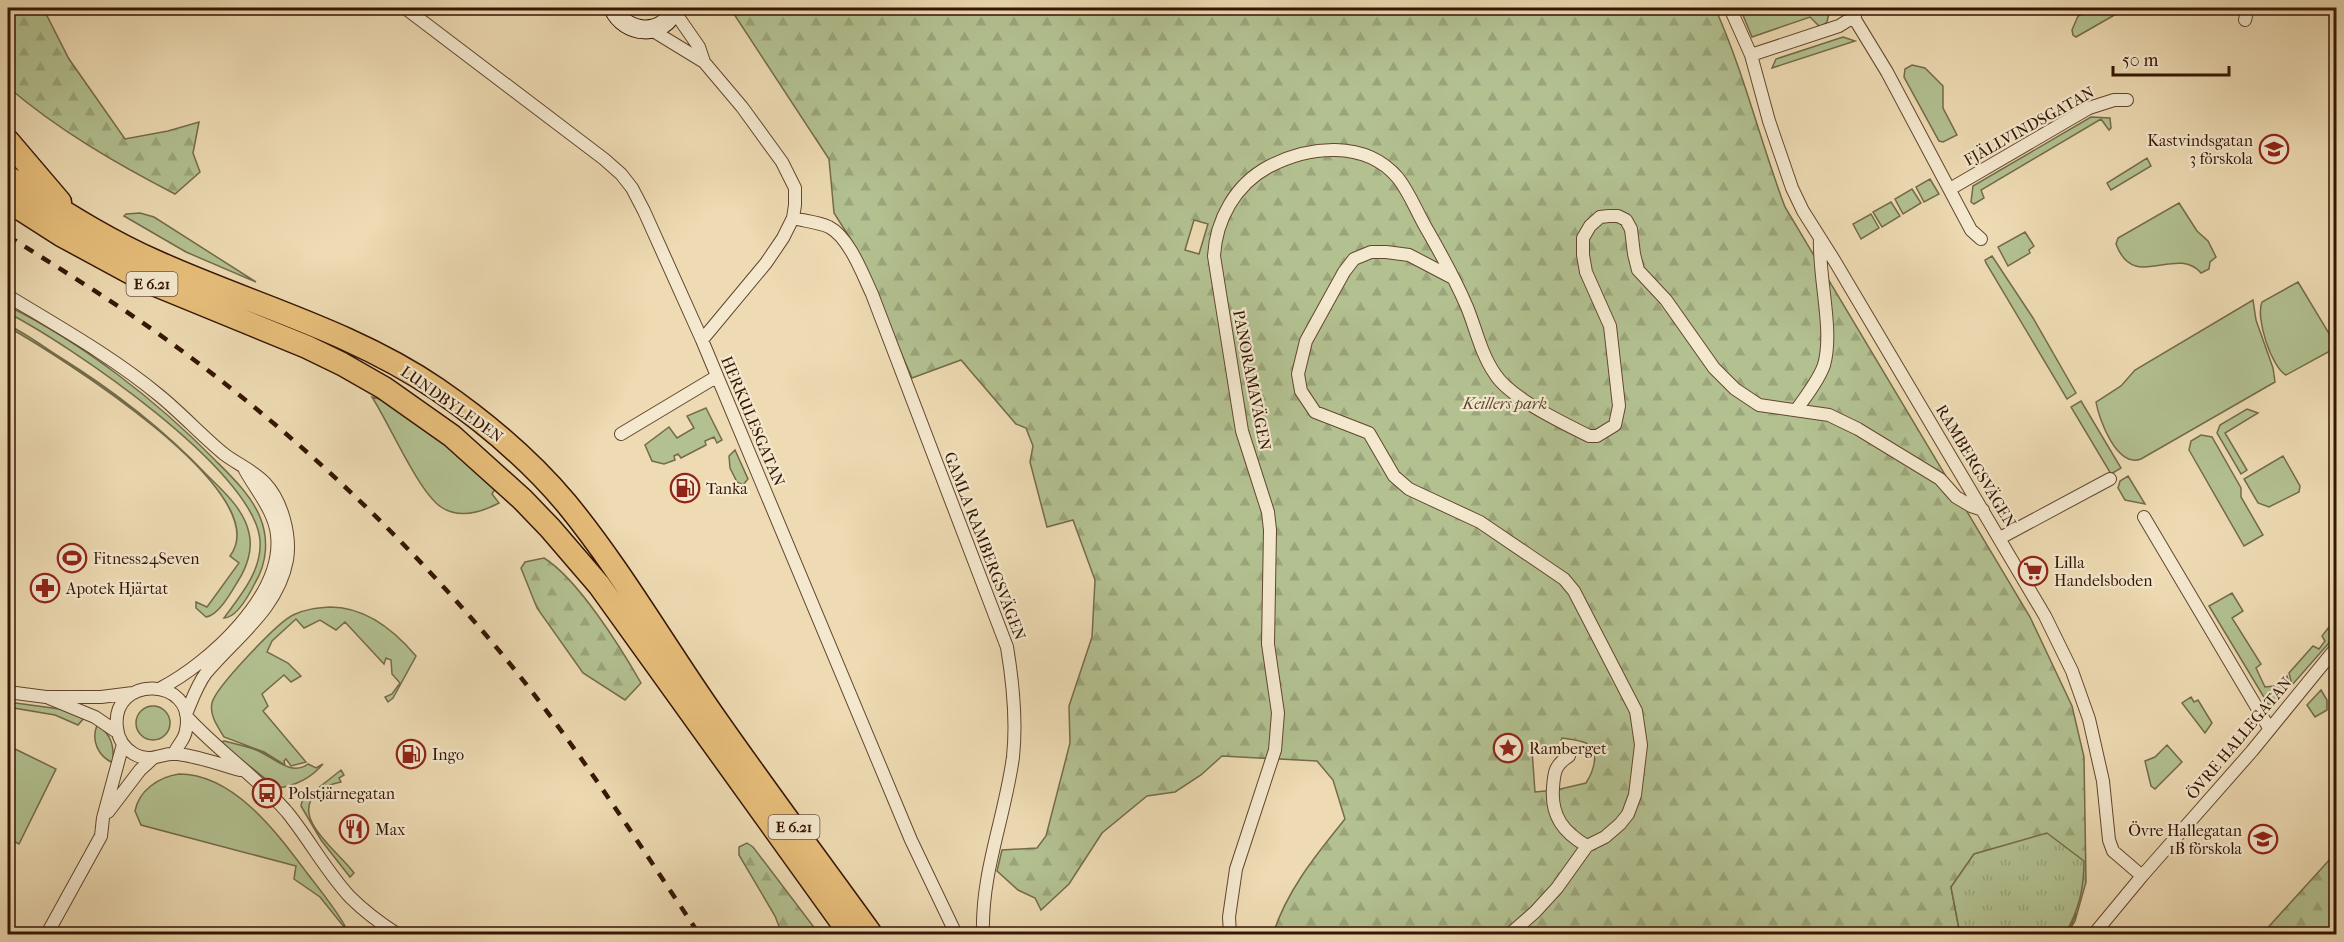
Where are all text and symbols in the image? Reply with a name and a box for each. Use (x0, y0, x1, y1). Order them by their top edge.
scale bar (2113, 39, 2228, 77)
text: 50 m (2122, 50, 2159, 71)
street label: FJÄLLVINDSGATAN (1960, 82, 2098, 170)
place label: Kastvindsgatan 3 förskola (2147, 131, 2254, 168)
school or university icon: Kastvindsgatan 3 förskola (2258, 133, 2290, 165)
road number: E 6.21 (126, 272, 178, 296)
street label: PANORAMAVÄGEN (1229, 308, 1275, 452)
street label: HERKULESGATAN (717, 353, 789, 489)
street label: LUNDBYLEDEN (397, 362, 507, 446)
park label: Keillers park (1462, 394, 1547, 413)
street label: RAMBERGSVÄGEN (1932, 401, 2020, 531)
street label: GAMLA RAMBERGSVÄGEN (940, 449, 1030, 643)
fuel station icon: Tanka (669, 472, 701, 504)
place label: Tanka (706, 479, 748, 498)
sports icon: Fitness24Seven (56, 542, 88, 574)
place label: Fitness24Seven (93, 549, 200, 568)
place label: Lilla Handelsboden (2054, 553, 2153, 590)
supermarket icon: Lilla Handelsboden (2017, 555, 2049, 587)
pharmacy icon: Apotek Hjärtat (29, 572, 61, 604)
place label: Apotek Hjärtat (65, 579, 168, 598)
street label: ÖVRE HALLEGATAN (2182, 673, 2296, 803)
place icon: Ramberget (1492, 732, 1524, 764)
fuel station icon: Ingo (395, 738, 427, 770)
place label: Ramberget (1529, 739, 1607, 758)
place label: Ingo (432, 745, 464, 764)
bus stop icon: Polstjärnegatan (251, 777, 283, 809)
place label: Polstjärnegatan (288, 784, 396, 803)
restaurant icon: Max (338, 813, 370, 845)
road number: E 6.21 (768, 815, 820, 839)
place label: Max (375, 820, 406, 839)
place label: Övre Hallegatan 1B förskola (2128, 821, 2243, 858)
school or university icon: Övre Hallegatan 1B förskola (2247, 823, 2279, 855)

